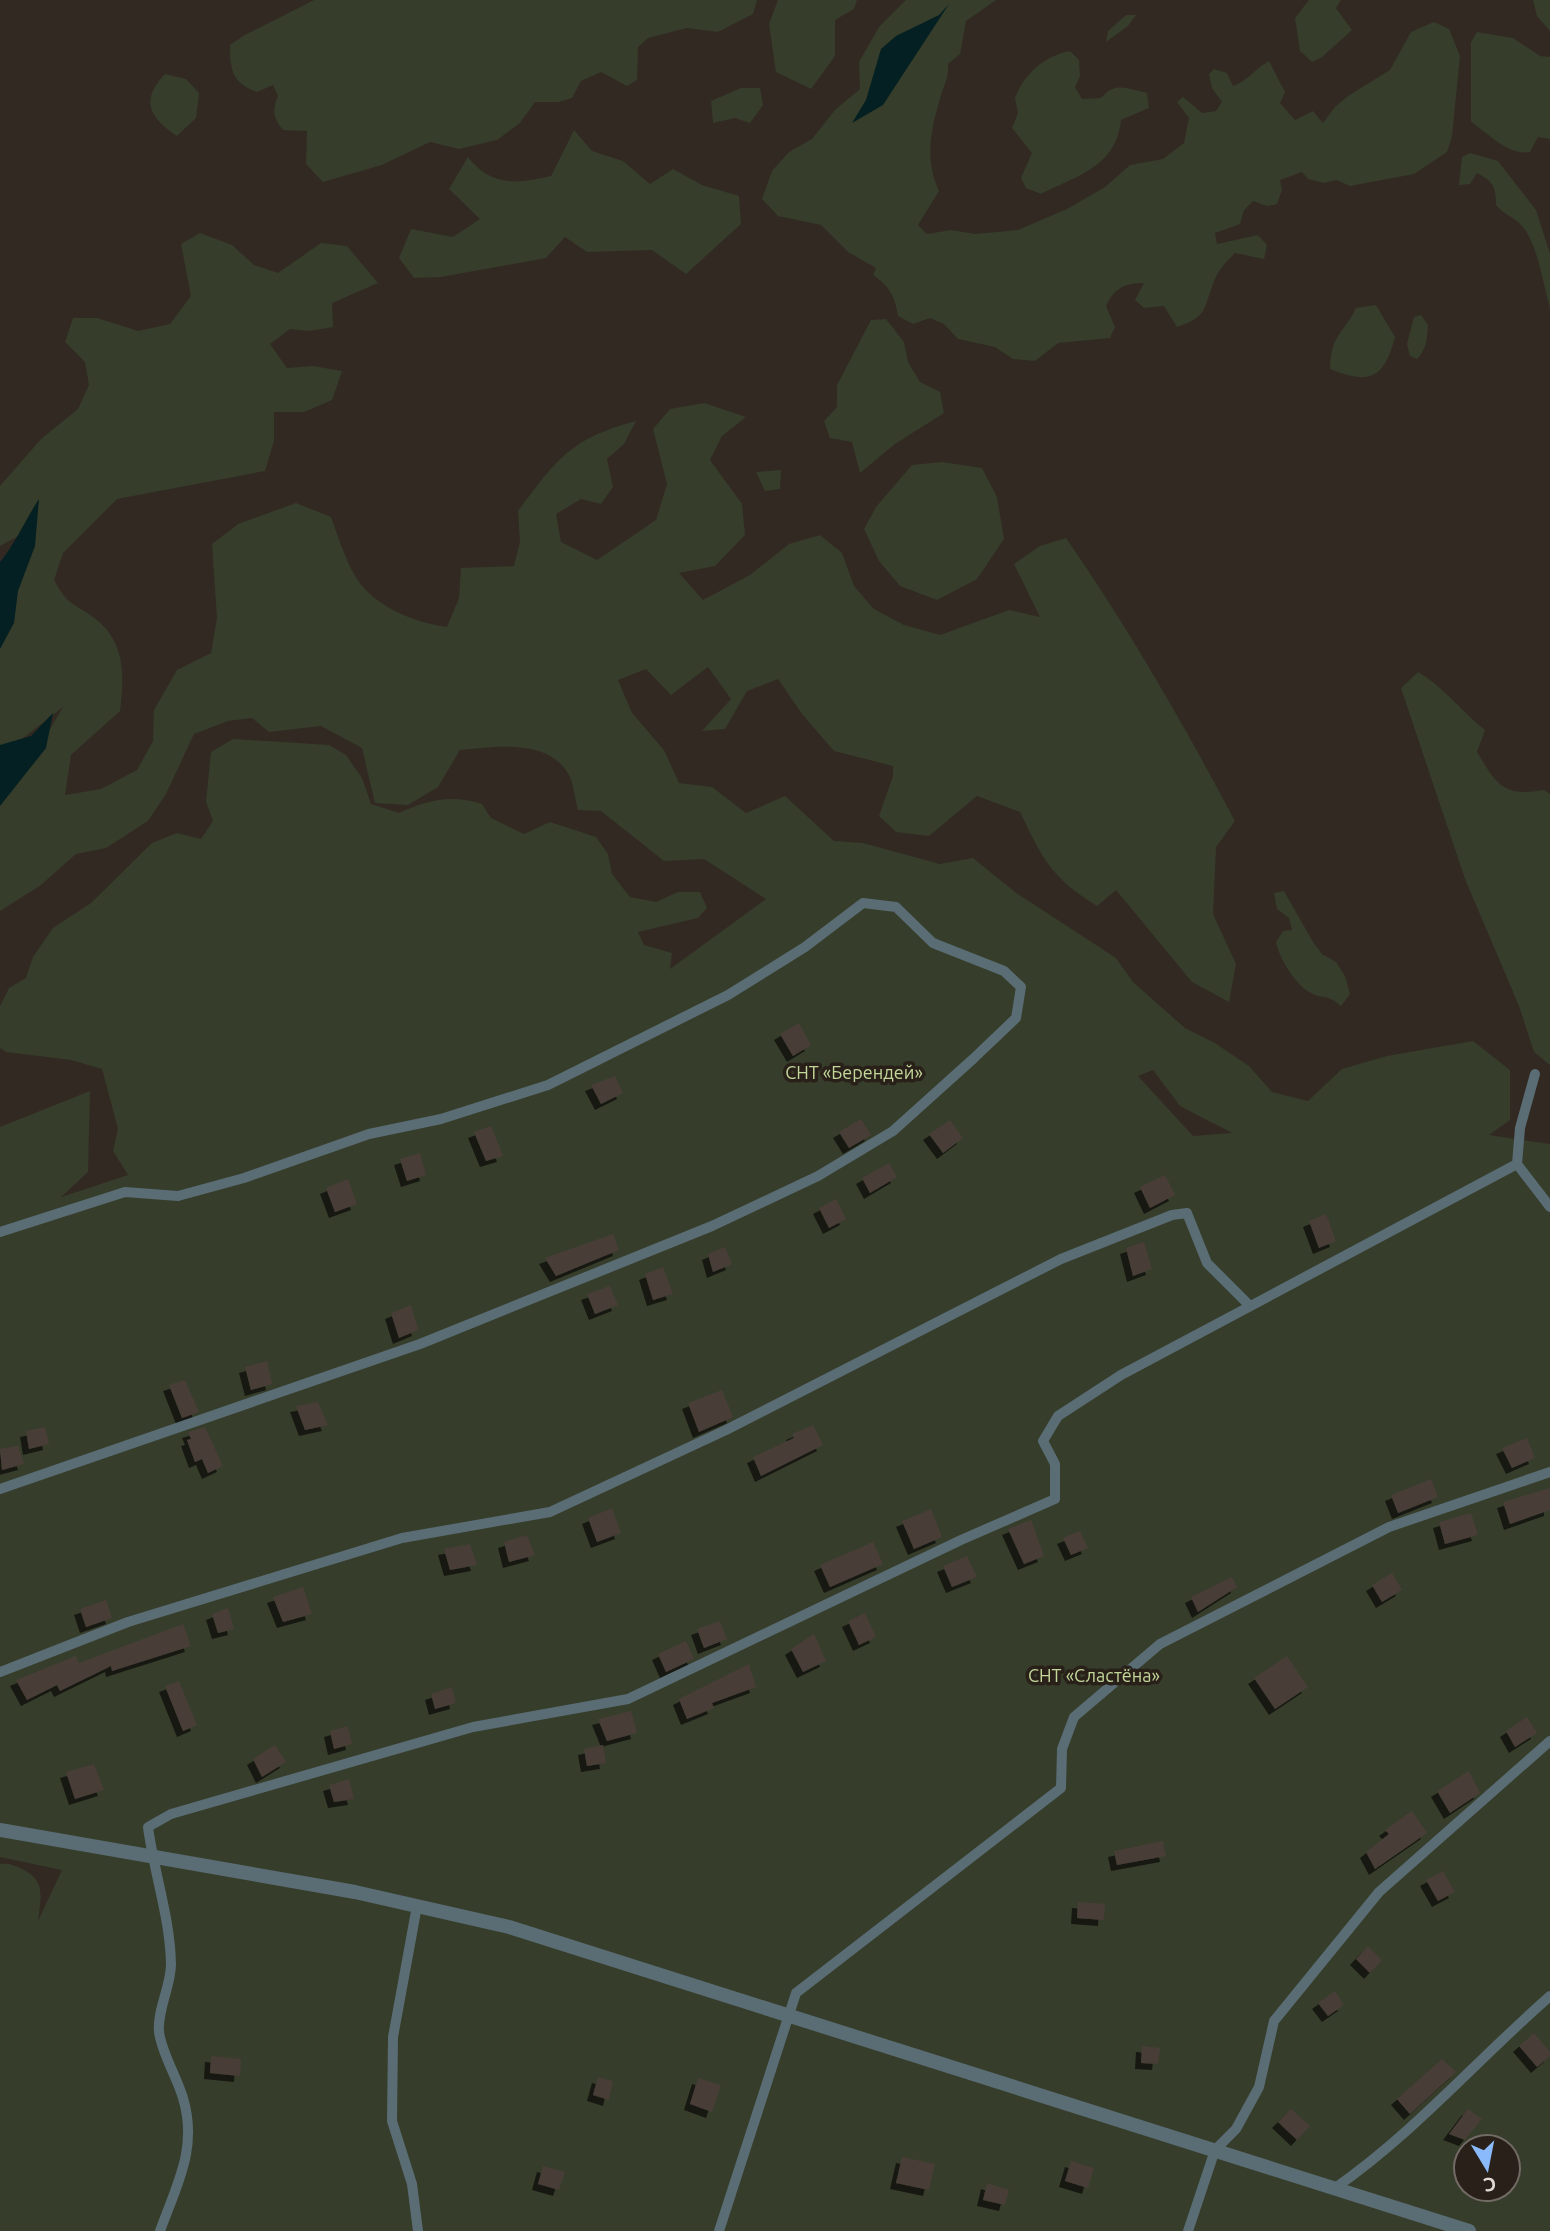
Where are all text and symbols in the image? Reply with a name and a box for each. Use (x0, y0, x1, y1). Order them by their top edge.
park label: СНТ «Берендей» (785, 1062, 923, 1082)
park label: СНТ «Сластёна» (1028, 1665, 1160, 1685)
north arrow (1452, 2133, 1522, 2203)
text: С (1482, 2173, 1498, 2197)

